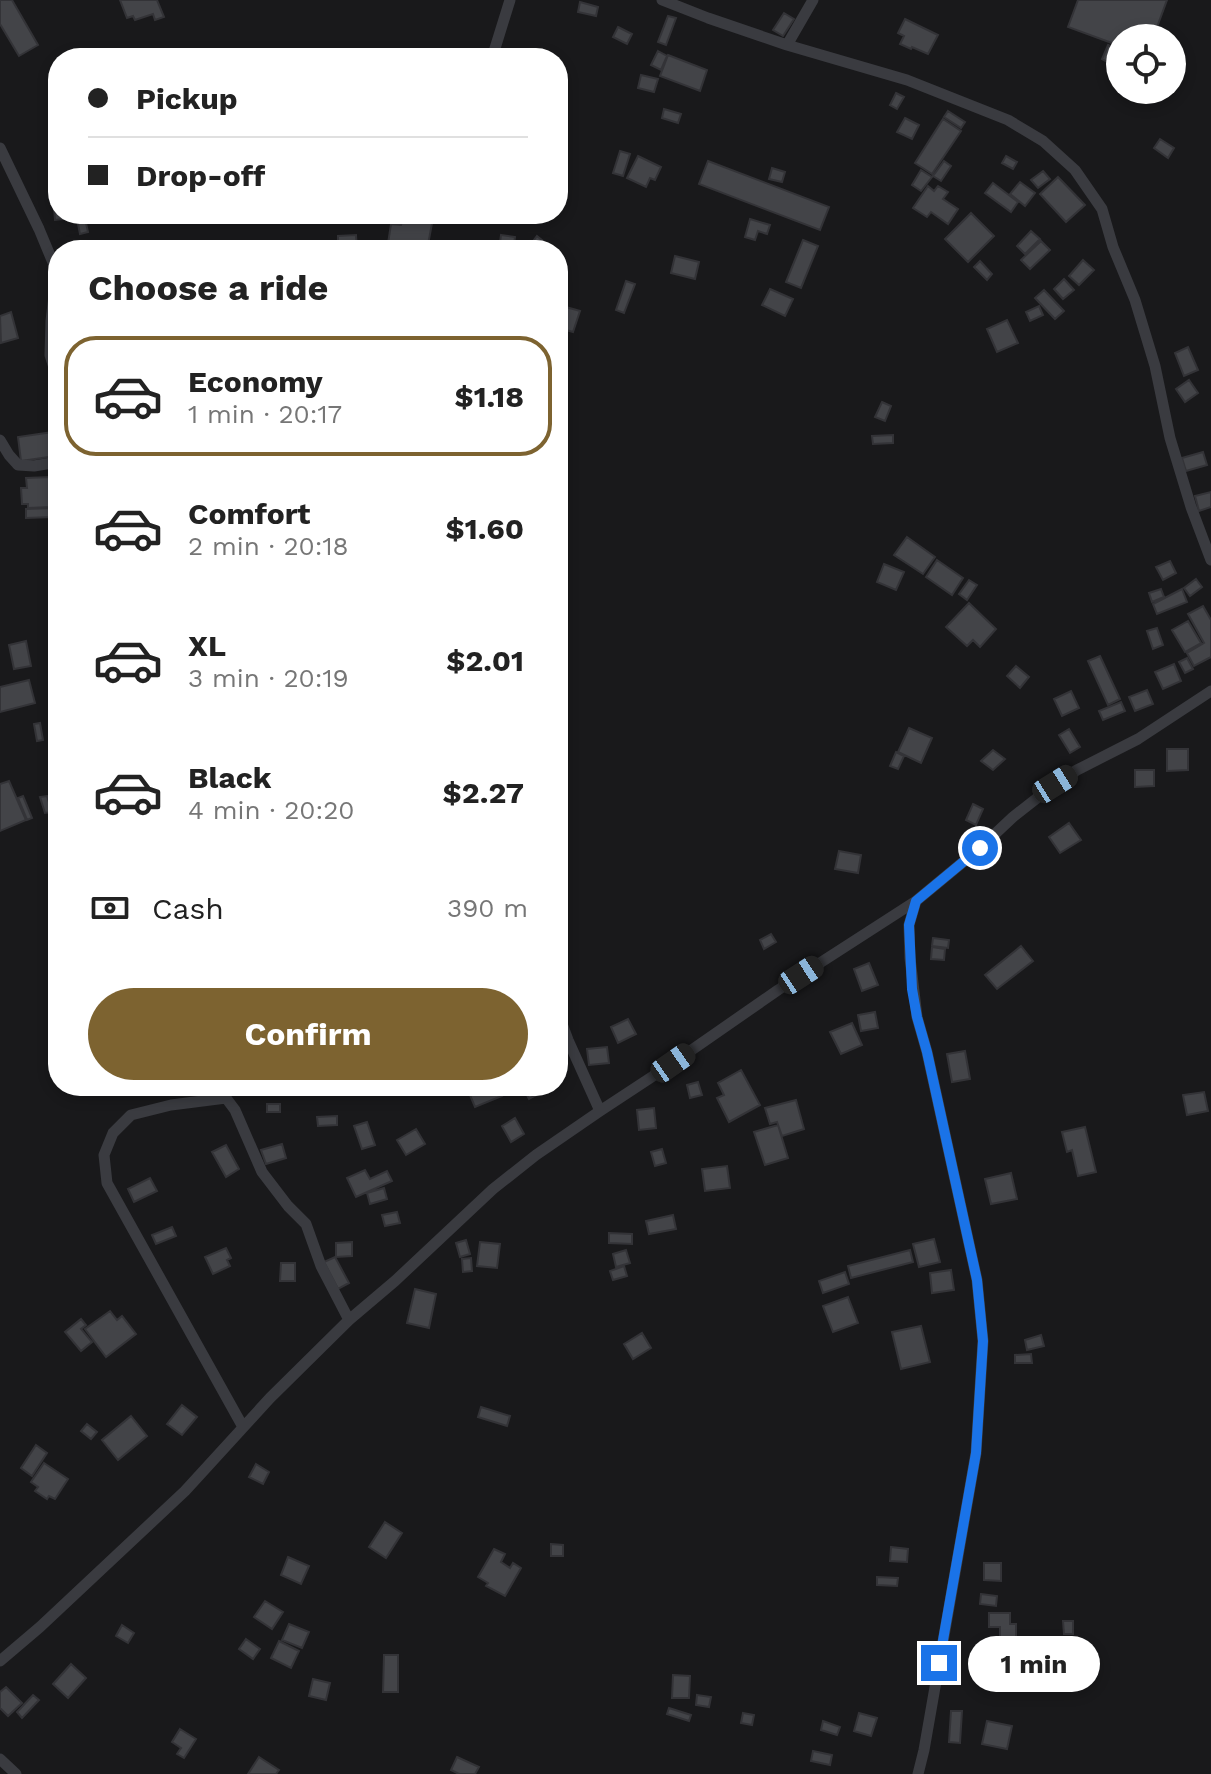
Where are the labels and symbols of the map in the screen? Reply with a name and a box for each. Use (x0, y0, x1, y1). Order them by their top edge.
car (1028, 761, 1082, 807)
route start (962, 830, 998, 866)
car (774, 952, 828, 998)
car (646, 1039, 700, 1087)
callout: 1 min (967, 1635, 1099, 1691)
route end (921, 1645, 957, 1681)

